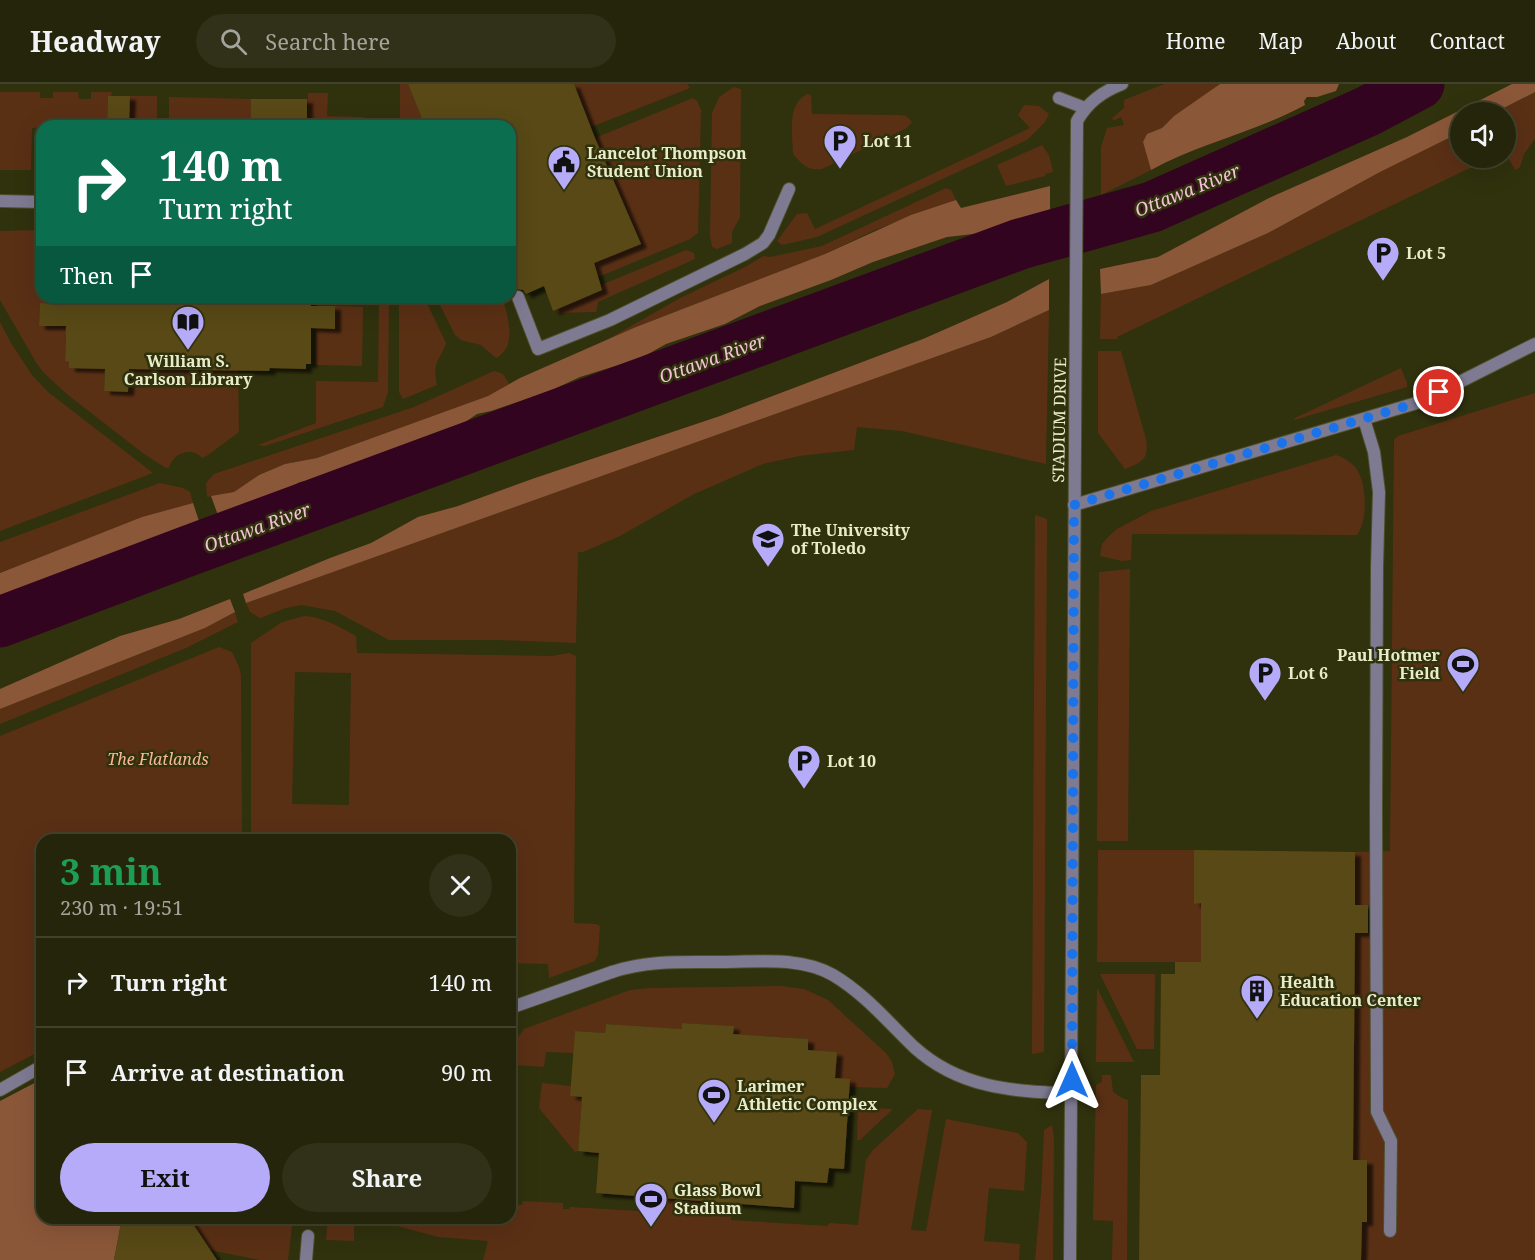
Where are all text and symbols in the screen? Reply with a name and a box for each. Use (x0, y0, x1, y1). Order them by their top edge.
search box (196, 14, 616, 68)
text: Headway (30, 22, 160, 60)
icon: search (217, 25, 250, 58)
text: Search here (265, 26, 390, 56)
text: Home (1166, 27, 1226, 55)
text: Map (1259, 27, 1303, 55)
text: About (1336, 27, 1397, 55)
text: Contact (1430, 27, 1505, 55)
map controls (1450, 102, 1516, 168)
button: sound (1450, 102, 1516, 168)
parking icon: Lot 11 (822, 123, 858, 170)
place label: Lot 11 (863, 130, 912, 152)
text: 140 m (159, 136, 283, 193)
place label: Lancelot Thompson Student Union (587, 142, 747, 182)
icon: right (60, 144, 138, 222)
public building icon: Lancelot Thompson Student Union (546, 144, 582, 191)
water label: Ottawa River (1131, 158, 1244, 222)
text: Turn right (159, 190, 292, 227)
parking icon: Lot 5 (1365, 235, 1401, 282)
place label: Lot 5 (1406, 242, 1446, 264)
icon: arrive (125, 258, 158, 291)
text: Then (60, 260, 113, 290)
library icon: William S. Carlson Library (170, 304, 206, 351)
water label: Ottawa River (656, 327, 769, 388)
place label: William S. Carlson Library (124, 350, 253, 390)
street label: STADIUM DRIVE (1047, 357, 1071, 483)
pin (1413, 366, 1464, 417)
icon: arrive (1422, 375, 1455, 408)
water label: Ottawa River (201, 496, 314, 557)
place label: The University of Toledo (791, 519, 911, 559)
school or university icon: The University of Toledo (750, 521, 786, 568)
place label: Paul Hotmer Field (1337, 644, 1441, 684)
sports icon: Paul Hotmer Field (1445, 646, 1481, 693)
parking icon: Lot 6 (1247, 655, 1283, 702)
place label: Lot 6 (1288, 662, 1328, 684)
parking icon: Lot 10 (786, 743, 822, 790)
park label: The Flatlands (107, 748, 209, 770)
place label: Lot 10 (827, 750, 876, 772)
text: 3 min (60, 847, 162, 896)
button: close (429, 854, 492, 917)
text: 230 m · 19:51 (60, 894, 183, 921)
icon: right (60, 966, 93, 999)
text: Turn right (111, 967, 227, 997)
text: 140 m (429, 967, 492, 997)
place label: Health Education Center (1280, 971, 1421, 1011)
building icon: Health Education Center (1239, 973, 1275, 1020)
position arrow (1040, 1048, 1104, 1112)
icon: arrive (60, 1056, 93, 1089)
text: Arrive at destination (111, 1057, 345, 1087)
text: 90 m (441, 1057, 492, 1087)
place label: Larimer Athletic Complex (737, 1075, 878, 1115)
sports icon: Larimer Athletic Complex (696, 1077, 732, 1124)
button: Exit (60, 1143, 270, 1212)
button: Share (282, 1143, 492, 1212)
place label: Glass Bowl Stadium (674, 1179, 761, 1219)
sports icon: Glass Bowl Stadium (633, 1181, 669, 1228)

